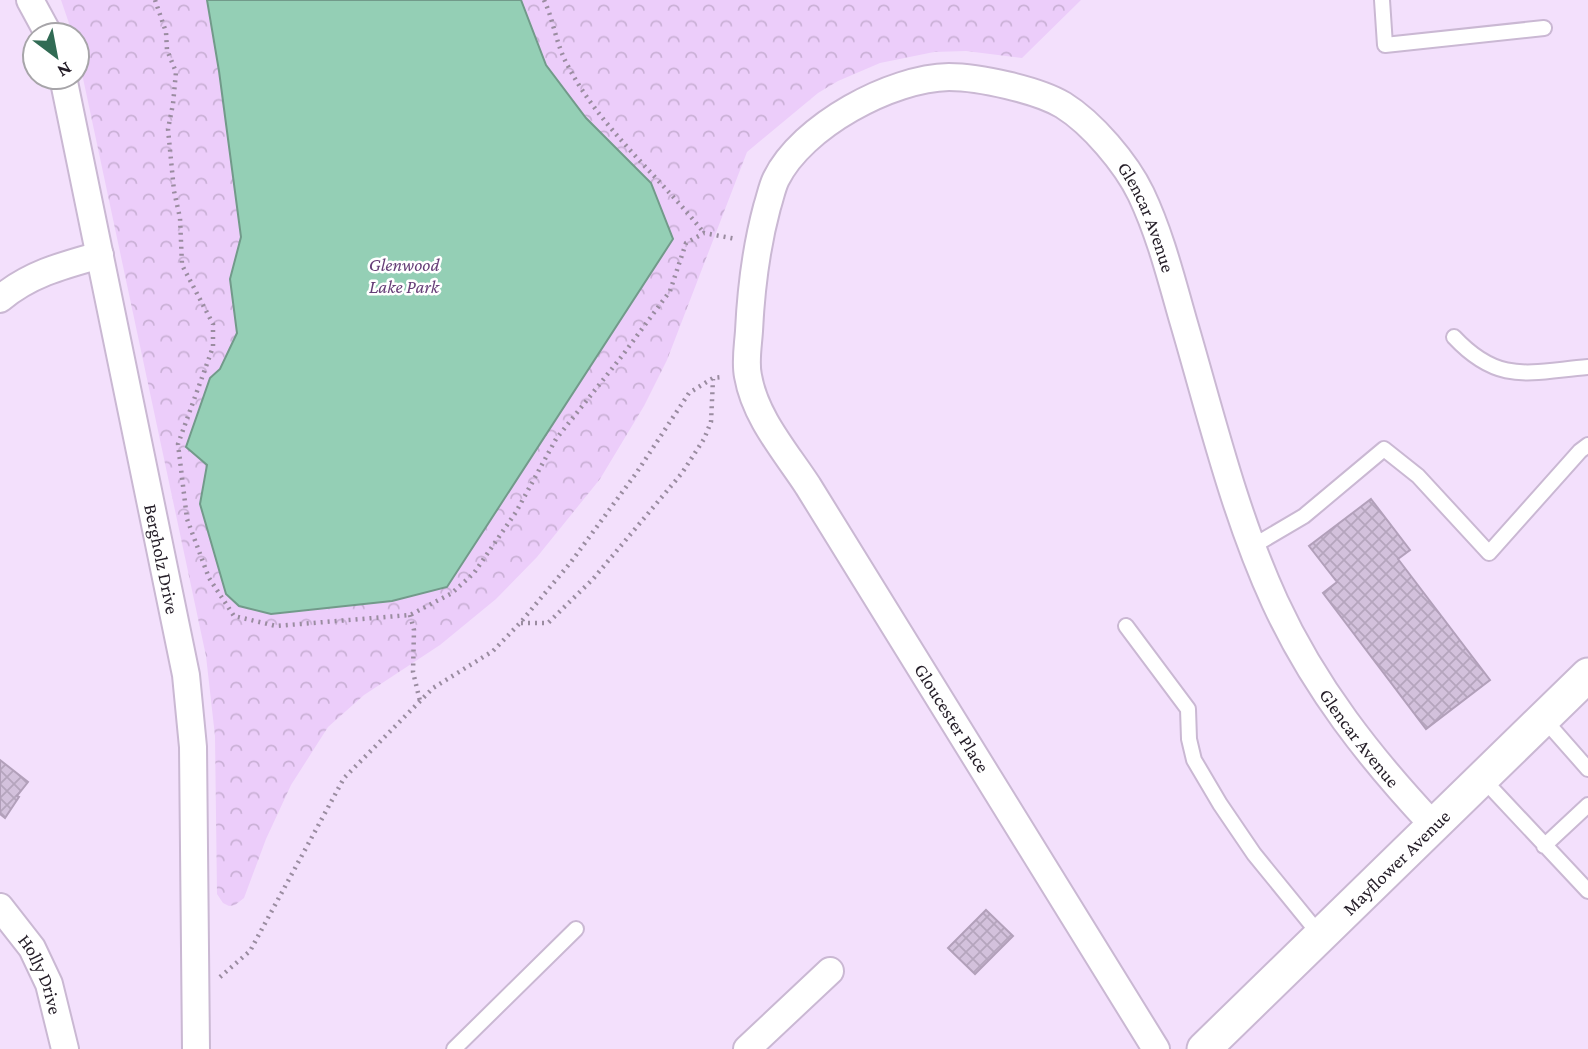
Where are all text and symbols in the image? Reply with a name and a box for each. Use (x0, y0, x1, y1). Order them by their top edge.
north arrow (21, 21, 91, 91)
text: N (54, 58, 76, 82)
street label: Glencar Avenue (1114, 158, 1179, 275)
park label: Glenwood Lake Park (369, 254, 440, 297)
street label: Bergholz Drive (141, 502, 184, 616)
street label: Gloucester Place (910, 660, 994, 776)
street label: Glencar Avenue (1316, 685, 1404, 791)
street label: Mayflower Avenue (1338, 805, 1454, 919)
street label: Holly Drive (15, 930, 67, 1017)

